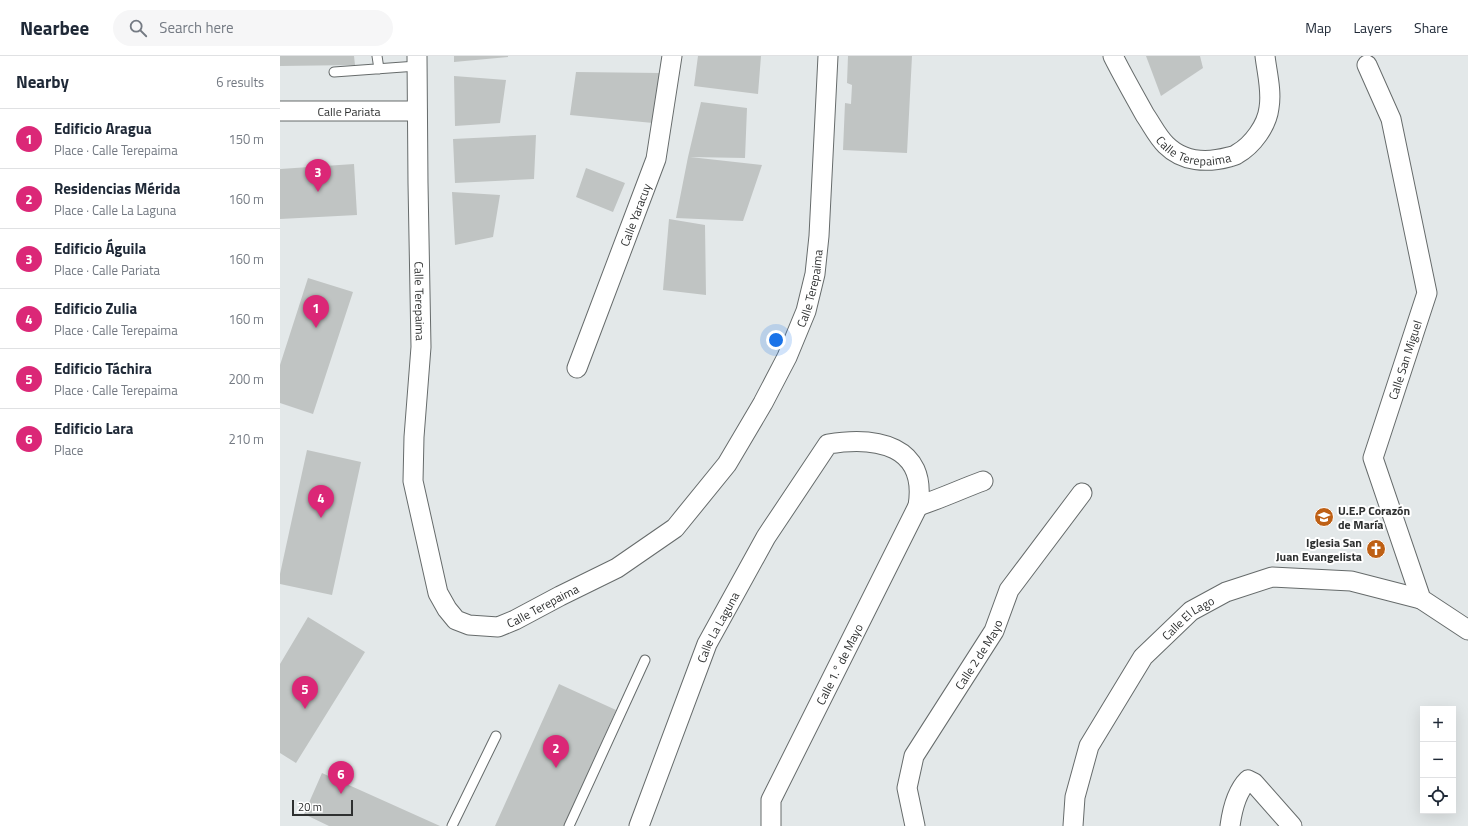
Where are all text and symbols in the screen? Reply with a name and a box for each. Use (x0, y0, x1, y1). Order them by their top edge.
search box (113, 10, 393, 46)
text: Nearbee (20, 13, 89, 42)
text: Search here (159, 16, 234, 39)
icon: search (127, 17, 149, 39)
text: Map (1305, 17, 1331, 38)
text: Layers (1353, 17, 1392, 38)
text: Share (1414, 17, 1448, 38)
text: Nearby (16, 69, 69, 95)
text: 6 results (216, 72, 264, 92)
street label: Calle Pariata (318, 102, 380, 121)
text: Edificio Aragua (54, 117, 152, 140)
text: 1 (25, 129, 33, 149)
text: 150 m (228, 129, 264, 149)
street label: Calle Terepaima (1152, 131, 1233, 170)
text: Place · Calle Terepaima (54, 140, 178, 160)
pin: 3 (305, 159, 331, 192)
text: Residencias Mérida (54, 177, 180, 200)
street label: Calle Yaracuy (614, 180, 656, 249)
text: 2 (25, 189, 33, 209)
text: 160 m (228, 189, 264, 209)
text: Place · Calle La Laguna (54, 200, 176, 220)
text: Edificio Águila (54, 237, 146, 260)
text: 3 (25, 249, 33, 269)
text: 160 m (228, 249, 264, 269)
street label: Calle Terepaima (791, 249, 827, 330)
text: Place · Calle Pariata (54, 260, 160, 280)
street label: Calle Terepaima (410, 261, 430, 341)
pin: 1 (303, 295, 329, 328)
text: Edificio Zulia (54, 297, 137, 320)
text: 4 (25, 309, 33, 329)
text: 160 m (228, 309, 264, 329)
street label: Calle San Miguel (1383, 318, 1427, 402)
text: Place · Calle Terepaima (54, 320, 178, 340)
your location (766, 330, 786, 350)
text: Edificio Táchira (54, 357, 152, 380)
text: 5 (25, 369, 33, 389)
text: 200 m (228, 369, 264, 389)
text: Place · Calle Terepaima (54, 380, 178, 400)
text: Edificio Lara (54, 417, 133, 440)
text: 6 (25, 429, 33, 449)
text: 210 m (228, 429, 264, 449)
text: Place (54, 440, 83, 460)
pin: 4 (308, 485, 334, 518)
place label: U.E.P Corazón de María (1338, 501, 1410, 534)
school or university icon: U.E.P Corazón de María (1313, 506, 1335, 528)
place label: Iglesia San Juan Evangelista (1276, 533, 1362, 566)
church icon: Iglesia San Juan Evangelista (1365, 538, 1387, 560)
street label: Calle Terepaima (503, 579, 582, 632)
street label: Calle La Laguna (691, 588, 744, 665)
street label: Calle El Lago (1157, 591, 1218, 644)
street label: Calle 2 de Mayo (950, 617, 1007, 693)
street label: Calle 1.° de Mayo (811, 620, 867, 708)
pin: 5 (292, 676, 318, 709)
map controls (1420, 706, 1456, 814)
button: + (1420, 706, 1456, 742)
pin: 2 (543, 735, 569, 768)
button: − (1420, 742, 1456, 778)
pin: 6 (328, 761, 354, 794)
button: locate (1420, 778, 1456, 814)
scale bar (292, 798, 353, 817)
text: 20 m (298, 799, 322, 815)

